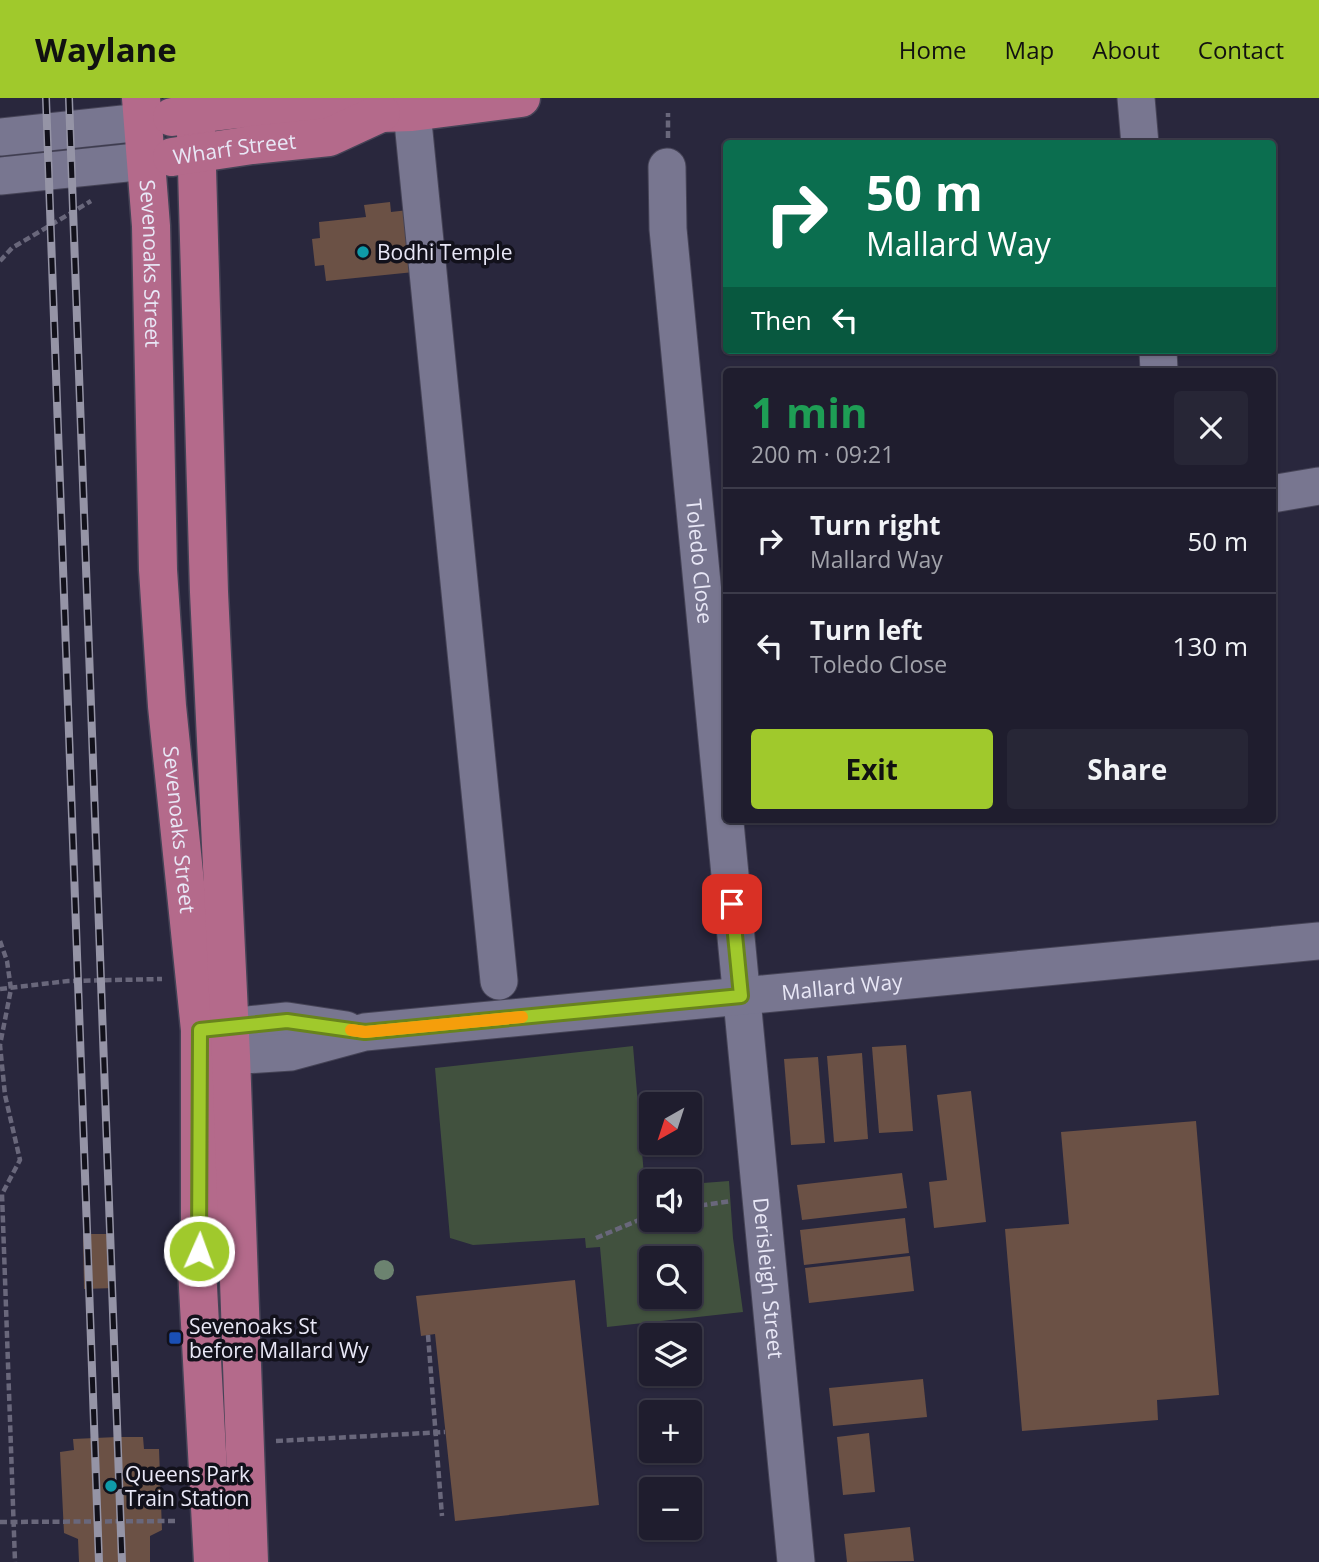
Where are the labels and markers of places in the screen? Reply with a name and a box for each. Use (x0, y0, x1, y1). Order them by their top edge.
place label: Bodhi Temple (377, 238, 512, 266)
marker: Bodhi Temple (355, 244, 371, 260)
pin (702, 874, 762, 934)
place label: Sevenoaks St before Mallard Wy (189, 1312, 369, 1364)
marker: Sevenoaks St before Mallard Wy (167, 1330, 183, 1346)
place label: Queens Park Train Station (125, 1460, 250, 1512)
marker: Queens Park Train Station (103, 1478, 119, 1494)

